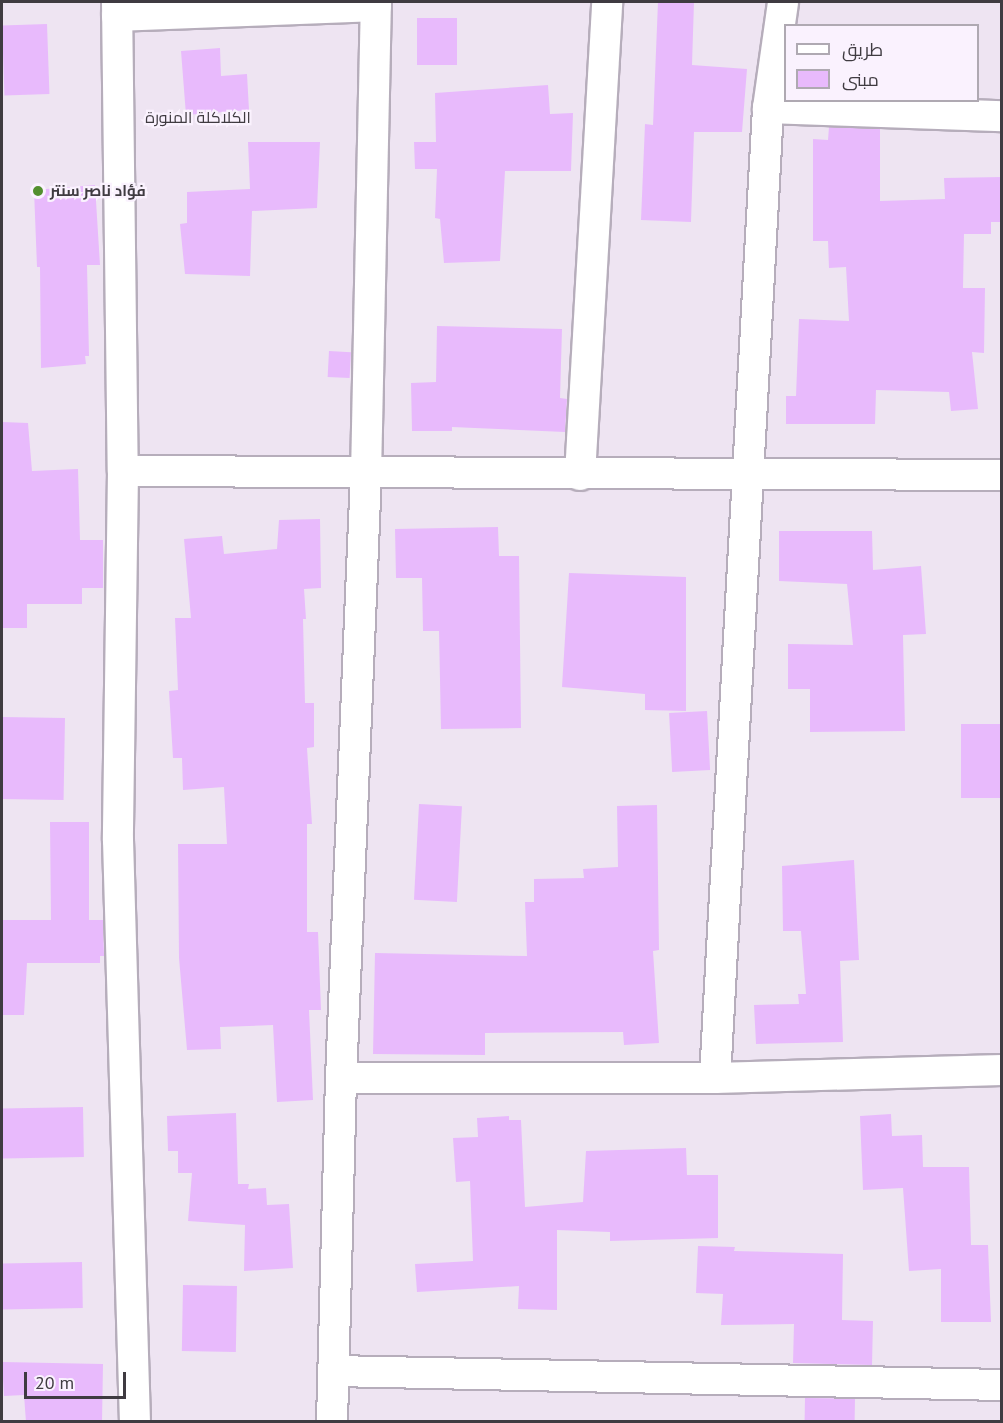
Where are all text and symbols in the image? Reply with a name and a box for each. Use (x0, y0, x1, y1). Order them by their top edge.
legend (784, 24, 979, 102)
text: طريق (842, 38, 883, 61)
text: مبنى (842, 68, 879, 91)
district label: الكلاكلة المنورة (145, 107, 251, 127)
place label: فؤاد ناصر سنتر (50, 182, 146, 200)
marker: فؤاد ناصر سنتر (31, 184, 45, 198)
scale bar (27, 1360, 129, 1398)
text: 20 m (35, 1371, 74, 1394)

